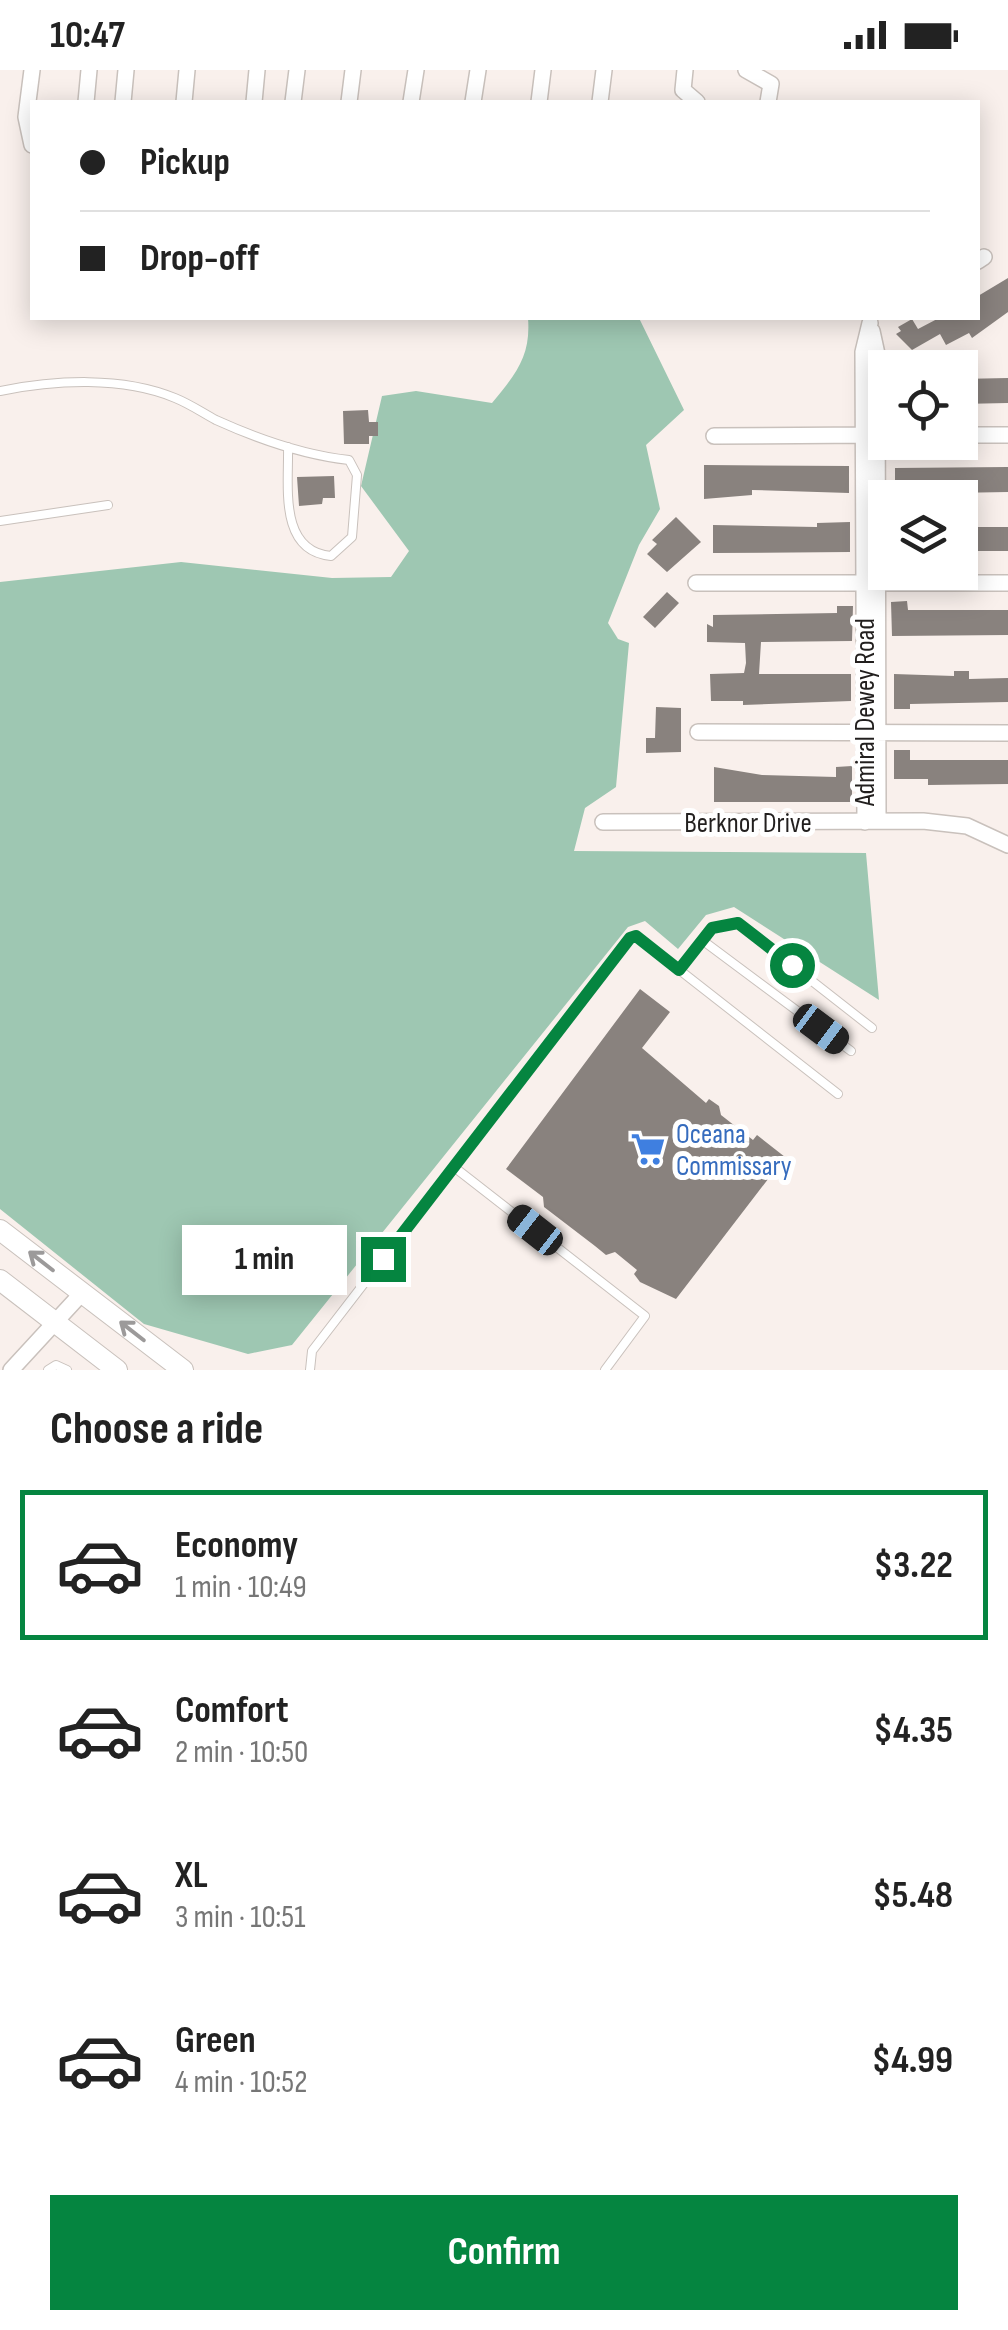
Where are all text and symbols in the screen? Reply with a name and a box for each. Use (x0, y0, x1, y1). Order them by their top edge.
text: 10:47 (50, 13, 125, 58)
text: Pickup (140, 140, 230, 185)
text: Drop-off (140, 236, 259, 281)
map controls (868, 350, 978, 590)
button: locate (868, 350, 978, 460)
button: layers (868, 480, 978, 590)
street label: Admiral Dewey Road (849, 618, 882, 807)
street label: Berknor Drive (684, 807, 812, 840)
route start (770, 943, 815, 988)
car (788, 999, 854, 1059)
place label: Oceana Commissary (676, 1118, 792, 1183)
supermarket icon: Oceana Commissary (629, 1130, 667, 1168)
car (502, 1200, 568, 1260)
callout: 1 min (183, 1224, 348, 1294)
route end (361, 1237, 406, 1282)
text: 1 min (235, 1240, 294, 1279)
one-way arrow (28, 1251, 55, 1272)
one-way arrow (119, 1321, 146, 1342)
text: Choose a ride (50, 1402, 263, 1457)
icon: car (55, 1520, 145, 1610)
text: Economy (175, 1523, 298, 1568)
text: $3.22 (874, 1543, 953, 1588)
text: 1 min · 10:49 (175, 1568, 307, 1607)
icon: car (55, 1685, 145, 1775)
text: Comfort (175, 1688, 289, 1733)
text: $4.35 (873, 1708, 953, 1753)
text: 2 min · 10:50 (175, 1733, 308, 1772)
icon: car (55, 1850, 145, 1940)
text: XL (175, 1853, 208, 1898)
text: $5.48 (872, 1873, 953, 1918)
text: 3 min · 10:51 (175, 1898, 305, 1937)
icon: car (55, 2015, 145, 2105)
text: Green (175, 2018, 256, 2063)
text: $4.99 (872, 2038, 953, 2083)
text: 4 min · 10:52 (175, 2063, 307, 2102)
button: Confirm (50, 2195, 958, 2310)

